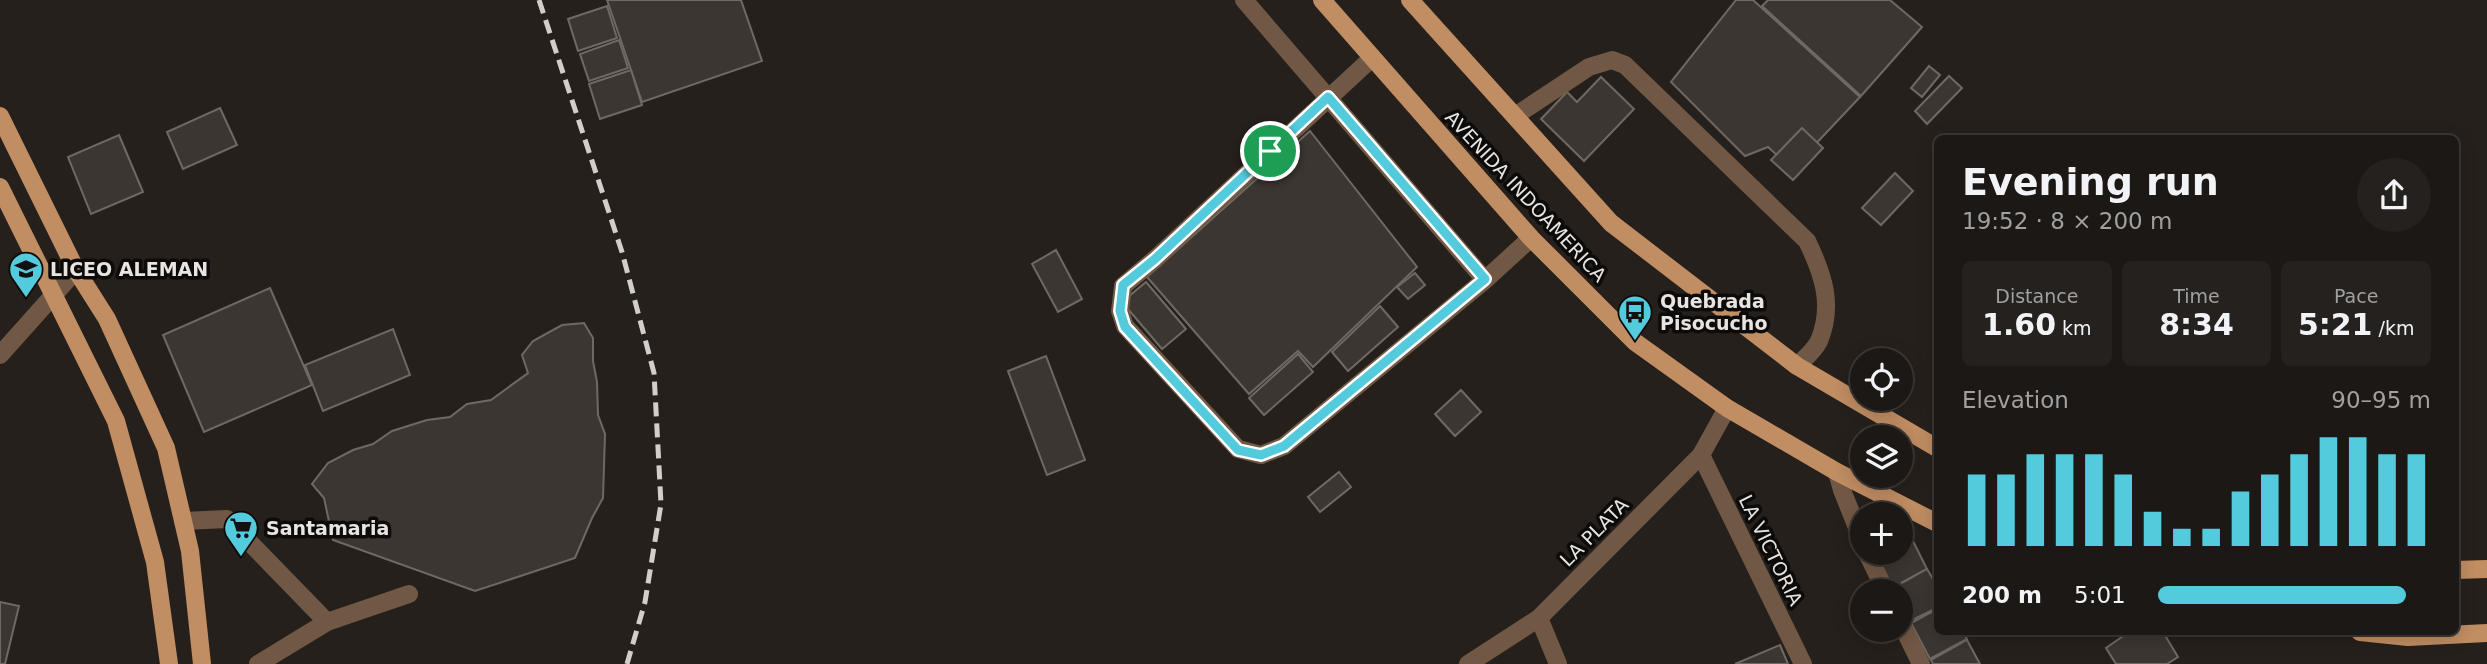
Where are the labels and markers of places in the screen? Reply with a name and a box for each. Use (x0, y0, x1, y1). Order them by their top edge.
pin (1240, 121, 1300, 181)
school or university icon: LICEO ALEMAN (7, 250, 45, 299)
place label: LICEO ALEMAN (50, 258, 208, 280)
place label: Quebrada Pisocucho (1660, 290, 1767, 334)
bus stop icon: Quebrada Pisocucho (1616, 293, 1654, 342)
supermarket icon: Santamaria (222, 509, 260, 558)
place label: Santamaria (266, 517, 389, 539)

